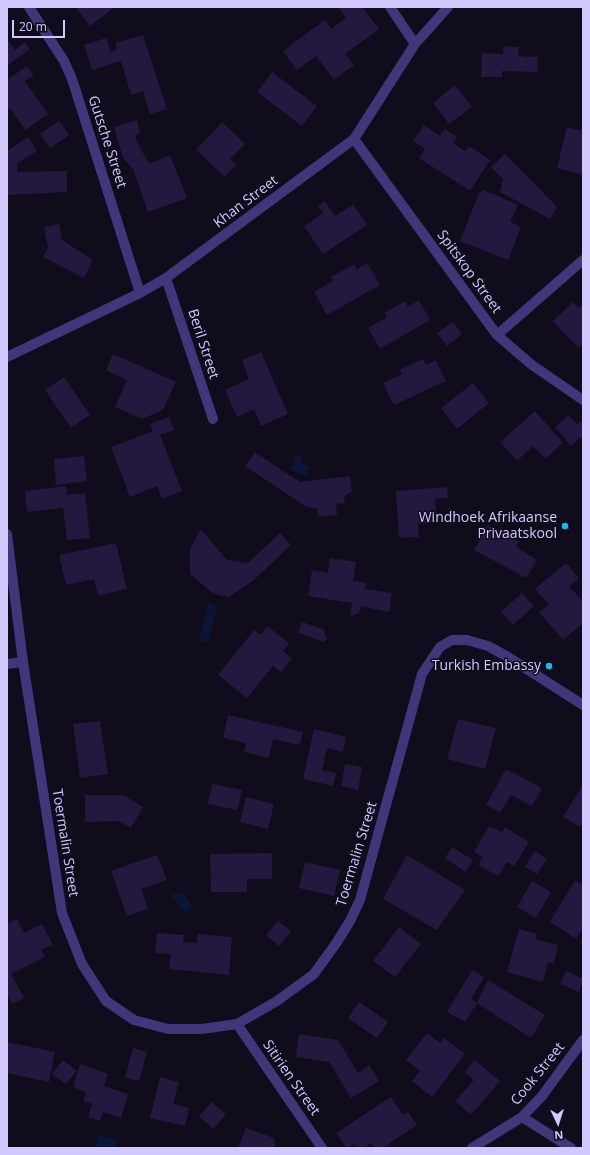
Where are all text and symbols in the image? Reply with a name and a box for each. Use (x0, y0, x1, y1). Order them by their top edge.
scale bar (14, 12, 67, 38)
text: 20 m (19, 18, 47, 35)
street label: Gutsche Street (84, 94, 130, 190)
street label: Khan Street (210, 172, 282, 232)
street label: Spitskop Street (433, 227, 505, 317)
street label: Beril Street (184, 307, 222, 381)
place label: Windhoek Afrikaanse Privaatskool (419, 510, 557, 542)
marker: Windhoek Afrikaanse Privaatskool (560, 521, 570, 531)
place label: Turkish Embassy (432, 658, 541, 674)
marker: Turkish Embassy (544, 661, 554, 671)
street label: Toermalin Street (48, 788, 82, 898)
street label: Toermalin Street (333, 799, 381, 909)
street label: Sitirien Street (259, 1037, 323, 1119)
street label: Cook Street (508, 1039, 568, 1109)
north arrow (538, 1103, 578, 1143)
text: N (554, 1128, 564, 1143)

